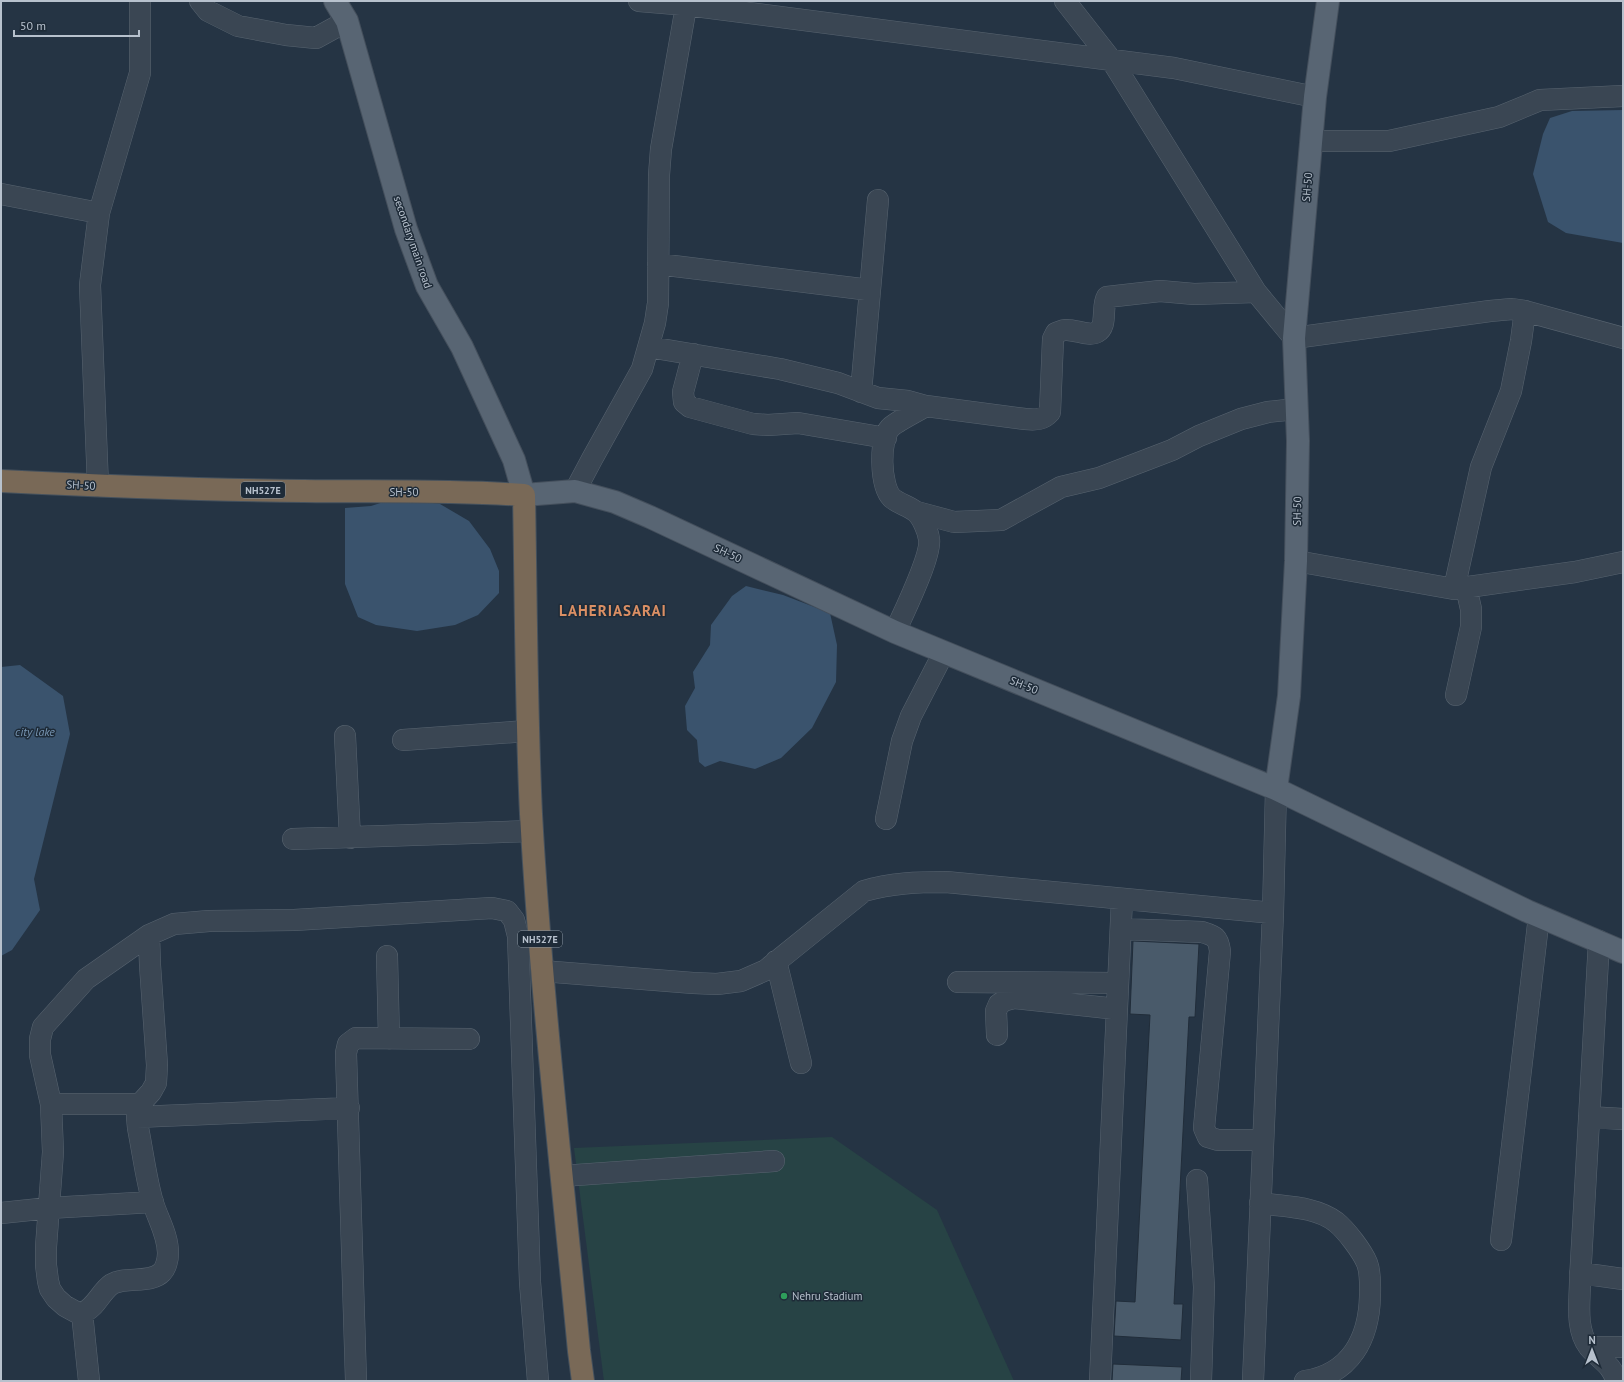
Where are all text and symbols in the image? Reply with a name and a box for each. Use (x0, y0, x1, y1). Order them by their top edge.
scale bar (14, 12, 139, 38)
text: 50 m (20, 18, 46, 33)
street label: SH-50 (1299, 172, 1315, 202)
street label: secondary main road (391, 194, 435, 290)
street label: SH-50 (66, 477, 96, 493)
road number: NH527E (241, 482, 285, 498)
street label: SH-50 (389, 485, 419, 499)
street label: SH-50 (1290, 496, 1304, 526)
street label: SH-50 (712, 540, 744, 566)
district label: LAHERIASARAI (559, 601, 667, 620)
street label: SH-50 (1008, 673, 1040, 697)
water label: city lake (15, 724, 55, 739)
road number: NH527E (518, 931, 562, 947)
place label: Nehru Stadium (792, 1289, 862, 1303)
marker: Nehru Stadium (779, 1291, 789, 1301)
north arrow (1572, 1330, 1612, 1370)
text: N (1588, 1333, 1596, 1347)

